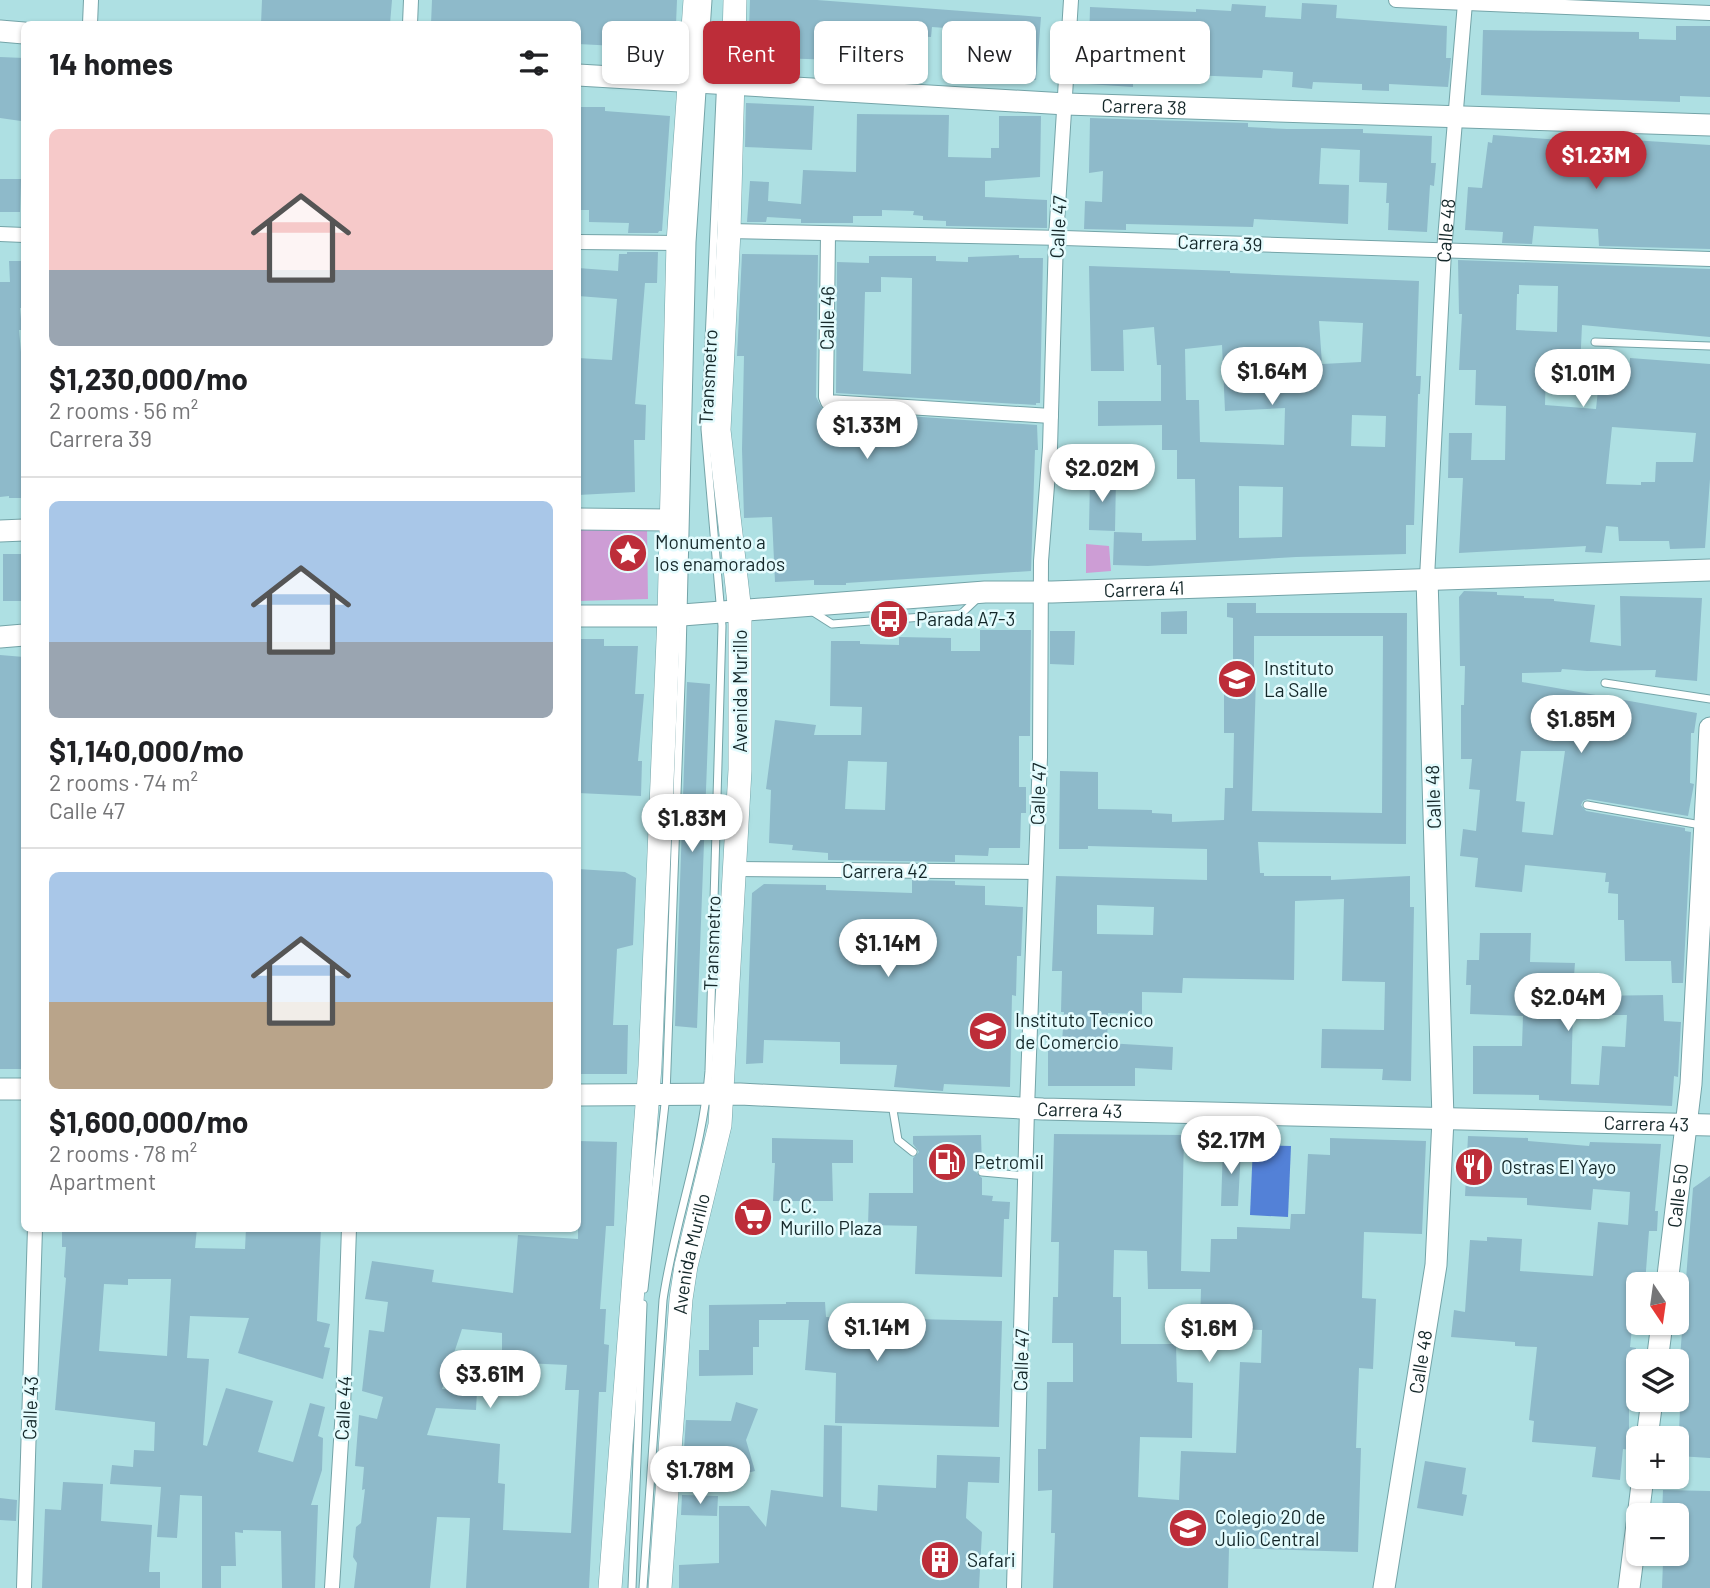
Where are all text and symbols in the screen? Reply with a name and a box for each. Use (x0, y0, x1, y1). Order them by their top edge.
chip: Buy (602, 21, 689, 84)
chip: Rent (703, 21, 800, 84)
chip: Filters (814, 21, 928, 84)
chip: New (942, 21, 1036, 84)
chip: Apartment (1050, 21, 1210, 84)
icon: filters (515, 44, 553, 82)
text: 14 homes (49, 45, 173, 81)
street label: Carrera 38 (1101, 93, 1187, 119)
pin: $1.23M (1539, 132, 1653, 191)
text: $1.23M (1562, 140, 1630, 168)
icon: home (238, 175, 364, 301)
street label: Calle 47 (1044, 195, 1071, 259)
street label: Calle 48 (1431, 198, 1459, 263)
street label: Carrera 39 (1177, 230, 1263, 255)
street label: Calle 46 (814, 286, 839, 350)
street label: Transmetro (694, 329, 721, 425)
pin: $1.64M (1215, 348, 1329, 407)
pin: $1.01M (1526, 350, 1640, 409)
text: $1.64M (1237, 356, 1307, 384)
text: $1.01M (1551, 358, 1615, 386)
text: $1,230,000/mo (49, 360, 248, 396)
text: 2 rooms · 56 m² (49, 396, 198, 424)
pin: $1.33M (810, 402, 924, 461)
text: $1.33M (833, 410, 901, 438)
text: Carrera 39 (49, 424, 152, 452)
pin: $2.02M (1045, 444, 1159, 504)
text: $2.02M (1065, 453, 1139, 481)
place label: Monumento a los enamorados (655, 530, 785, 575)
place icon: Monumento a los enamorados (607, 532, 649, 574)
icon: home (238, 547, 364, 673)
street label: Carrera 41 (1103, 576, 1185, 601)
bus stop icon: Parada A7-3 (868, 598, 910, 640)
place label: Parada A7-3 (916, 607, 1015, 630)
street label: Avenida Murillo (728, 629, 751, 753)
place label: Instituto La Salle (1264, 656, 1334, 701)
school or university icon: Instituto La Salle (1216, 658, 1258, 700)
pin: $1.85M (1524, 696, 1638, 755)
text: $1.85M (1547, 704, 1615, 732)
text: $1,140,000/mo (49, 732, 244, 768)
street label: Calle 47 (1025, 762, 1050, 826)
street label: Calle 48 (1420, 765, 1445, 829)
text: 2 rooms · 74 m² (49, 768, 198, 796)
pin: $1.83M (635, 794, 749, 854)
text: Calle 47 (49, 796, 125, 824)
text: $1.83M (658, 803, 726, 831)
street label: Carrera 42 (842, 859, 928, 882)
street label: Transmetro (698, 895, 725, 991)
icon: home (238, 918, 364, 1044)
pin: $1.14M (831, 920, 945, 979)
text: $1.14M (855, 928, 921, 956)
pin: $2.04M (1511, 974, 1625, 1033)
text: $2.04M (1530, 982, 1606, 1010)
place label: Instituto Tecnico de Comercio (1015, 1008, 1154, 1053)
school or university icon: Instituto Tecnico de Comercio (967, 1010, 1009, 1052)
street label: Carrera 43 (1036, 1097, 1123, 1122)
text: $1,600,000/mo (49, 1103, 249, 1139)
street label: Carrera 43 (1603, 1110, 1690, 1136)
pin: $2.17M (1174, 1116, 1288, 1176)
text: $2.17M (1197, 1125, 1265, 1153)
text: 2 rooms · 78 m² (49, 1139, 197, 1167)
fuel station icon: Petromil (926, 1141, 968, 1183)
restaurant icon: Ostras El Yayo (1453, 1146, 1495, 1188)
place label: Petromil (974, 1150, 1044, 1173)
place label: Ostras El Yayo (1501, 1155, 1616, 1178)
street label: Calle 50 (1662, 1162, 1692, 1229)
text: Apartment (49, 1167, 156, 1195)
street label: Avenida Murillo (668, 1191, 714, 1315)
place label: C. C. Murillo Plaza (780, 1194, 882, 1239)
supermarket icon: C. C. Murillo Plaza (732, 1196, 774, 1238)
north arrow (1626, 1272, 1689, 1335)
map controls (1626, 1272, 1689, 1566)
pin: $1.14M (820, 1304, 934, 1363)
pin: $1.6M (1160, 1304, 1258, 1364)
text: $1.14M (844, 1312, 910, 1340)
text: $1.6M (1181, 1313, 1237, 1341)
street label: Calle 47 (1008, 1328, 1033, 1392)
street label: Calle 48 (1403, 1328, 1436, 1395)
button: layers (1626, 1349, 1689, 1412)
pin: $3.61M (433, 1350, 547, 1410)
text: $3.61M (456, 1359, 524, 1387)
street label: Calle 44 (329, 1375, 356, 1441)
street label: Calle 43 (17, 1376, 42, 1440)
button: + (1626, 1426, 1689, 1489)
pin: $1.78M (643, 1446, 757, 1506)
text: $1.78M (666, 1455, 734, 1483)
button: − (1626, 1503, 1689, 1566)
place label: Colegio 20 de Julio Central (1215, 1505, 1326, 1550)
school or university icon: Colegio 20 de Julio Central (1167, 1507, 1209, 1549)
building icon: Safari (919, 1539, 961, 1581)
place label: Safari (967, 1548, 1016, 1571)

